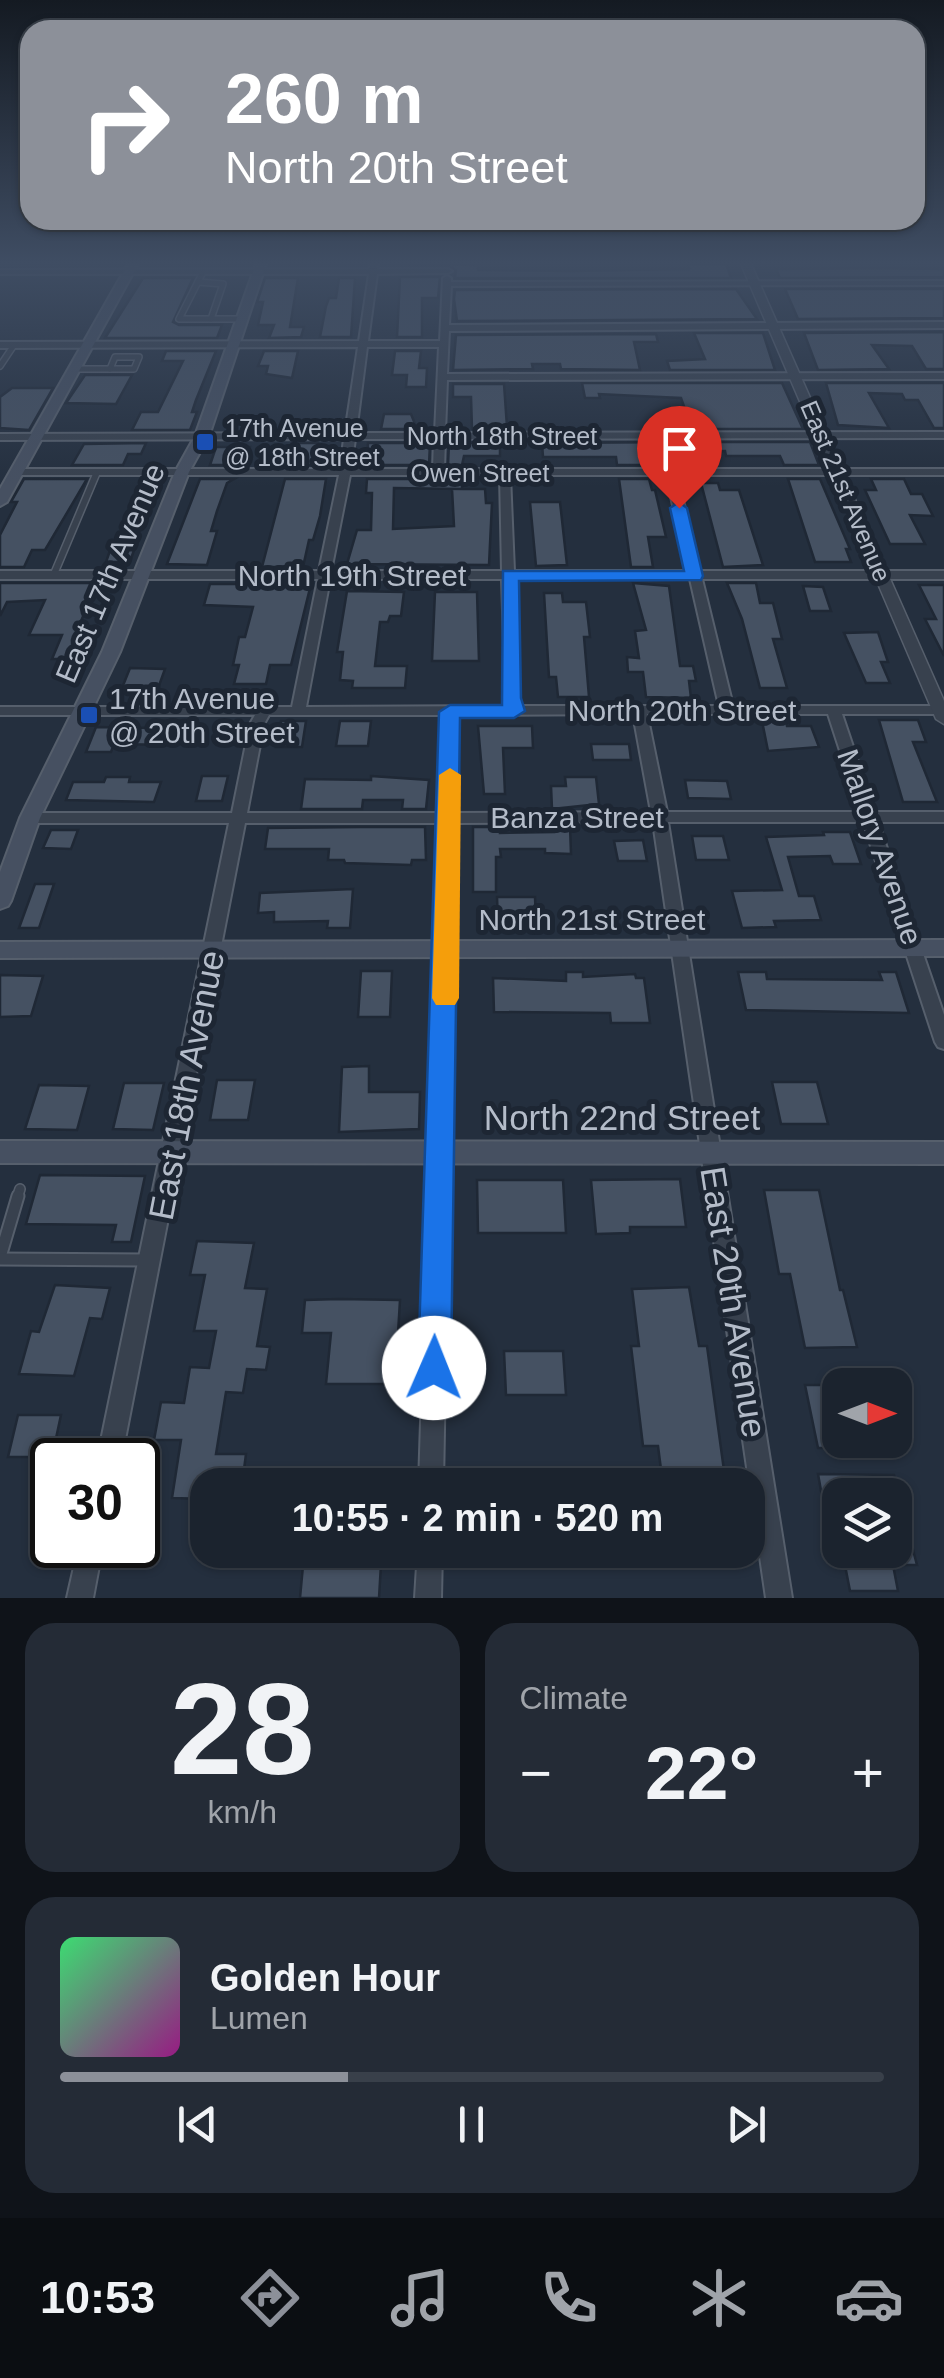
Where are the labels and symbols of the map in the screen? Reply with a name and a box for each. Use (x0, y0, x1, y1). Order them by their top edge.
street label: East 21st Avenue (795, 396, 897, 586)
pin (637, 406, 722, 509)
place label: 17th Avenue @ 18th Street (225, 414, 380, 471)
street label: North 18th Street (407, 422, 597, 450)
marker: 17th Avenue @ 18th Street (194, 431, 216, 453)
street label: East 17th Avenue (49, 459, 171, 687)
street label: Owen Street (411, 459, 550, 487)
street label: North 19th Street (238, 559, 467, 592)
place label: 17th Avenue @ 20th Street (109, 682, 295, 749)
street label: North 20th Street (568, 694, 797, 727)
marker: 17th Avenue @ 20th Street (78, 704, 100, 726)
street label: Mallory Avenue (831, 745, 929, 949)
street label: Banza Street (490, 801, 664, 834)
street label: North 21st Street (479, 903, 706, 936)
street label: East 18th Avenue (141, 947, 231, 1223)
street label: North 22nd Street (484, 1098, 760, 1137)
street label: East 20th Avenue (693, 1164, 775, 1440)
position arrow (382, 1316, 486, 1420)
north arrow (822, 1368, 912, 1458)
speed limit sign: 30 (30, 1438, 160, 1568)

